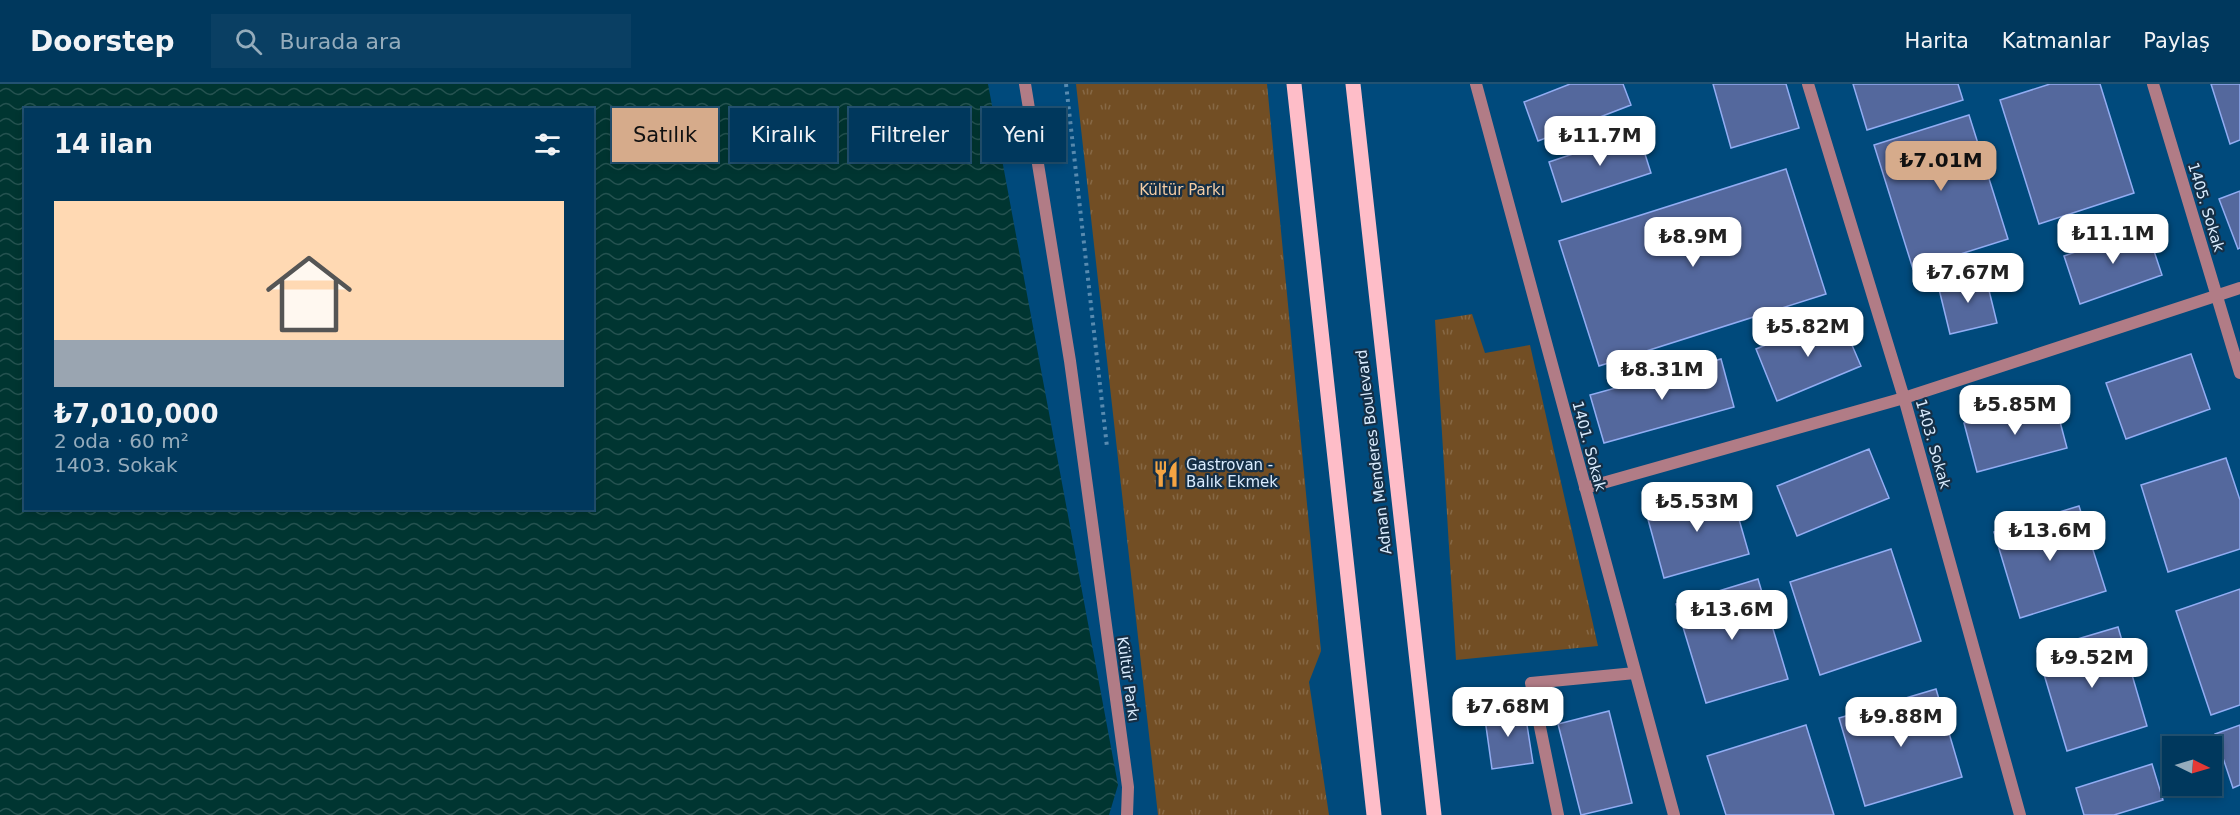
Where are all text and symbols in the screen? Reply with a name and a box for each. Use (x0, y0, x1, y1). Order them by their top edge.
search box (211, 14, 631, 68)
text: Doorstep (30, 25, 175, 58)
icon: search (232, 25, 265, 58)
text: Burada ara (280, 29, 402, 54)
text: Harita (1905, 29, 1969, 53)
text: Katmanlar (2002, 29, 2110, 53)
text: Paylaş (2143, 29, 2210, 53)
chip: Satılık (612, 108, 718, 162)
chip: Kiralık (730, 108, 837, 162)
chip: Filtreler (849, 108, 970, 162)
chip: Yeni (982, 108, 1066, 162)
pin: ₺11.7M (1551, 116, 1649, 167)
text: ₺11.7M (1558, 123, 1642, 147)
icon: filters (531, 128, 564, 161)
text: 14 ilan (54, 129, 153, 159)
pin: ₺7.01M (1892, 141, 1990, 192)
text: ₺7.01M (1899, 148, 1983, 172)
street label: 1405. Sokak (2184, 160, 2228, 254)
park label: Kültür Parkı (1139, 181, 1225, 199)
pin: ₺11.1M (2064, 214, 2162, 265)
pin: ₺8.9M (1651, 217, 1735, 268)
text: ₺11.1M (2071, 221, 2155, 245)
text: ₺8.9M (1658, 224, 1728, 248)
icon: home (255, 240, 363, 348)
pin: ₺7.67M (1919, 253, 2017, 304)
text: ₺7.67M (1926, 260, 2010, 284)
pin: ₺5.82M (1759, 307, 1857, 358)
text: ₺5.82M (1766, 314, 1850, 338)
street label: Adnan Menderes Boulevard (1352, 348, 1396, 556)
pin: ₺8.31M (1613, 350, 1711, 401)
text: ₺8.31M (1620, 357, 1704, 381)
pin: ₺5.85M (1966, 385, 2064, 436)
text: ₺5.85M (1973, 392, 2057, 416)
street label: 1403. Sokak (1912, 397, 1955, 491)
text: ₺7,010,000 (54, 399, 218, 429)
street label: 1401. Sokak (1568, 399, 1610, 493)
text: 2 oda · 60 m² (54, 429, 189, 453)
text: 1403. Sokak (54, 453, 178, 477)
place label: Gastrovan - Balık Ekmek (1186, 456, 1278, 491)
restaurant icon: Gastrovan - Balık Ekmek (1151, 459, 1181, 489)
pin: ₺5.53M (1648, 482, 1746, 533)
text: ₺5.53M (1655, 489, 1739, 513)
pin: ₺13.6M (2001, 511, 2099, 562)
text: ₺13.6M (2008, 518, 2092, 542)
pin: ₺13.6M (1683, 590, 1781, 641)
text: ₺13.6M (1690, 597, 1774, 621)
street label: Kültür Parkı (1113, 635, 1143, 723)
pin: ₺9.52M (2043, 638, 2141, 689)
text: ₺9.52M (2050, 645, 2134, 669)
pin: ₺7.68M (1459, 687, 1557, 738)
text: ₺7.68M (1466, 694, 1550, 718)
pin: ₺9.88M (1852, 697, 1950, 748)
text: ₺9.88M (1859, 704, 1943, 728)
north arrow (2162, 736, 2222, 796)
map controls (2162, 736, 2222, 796)

